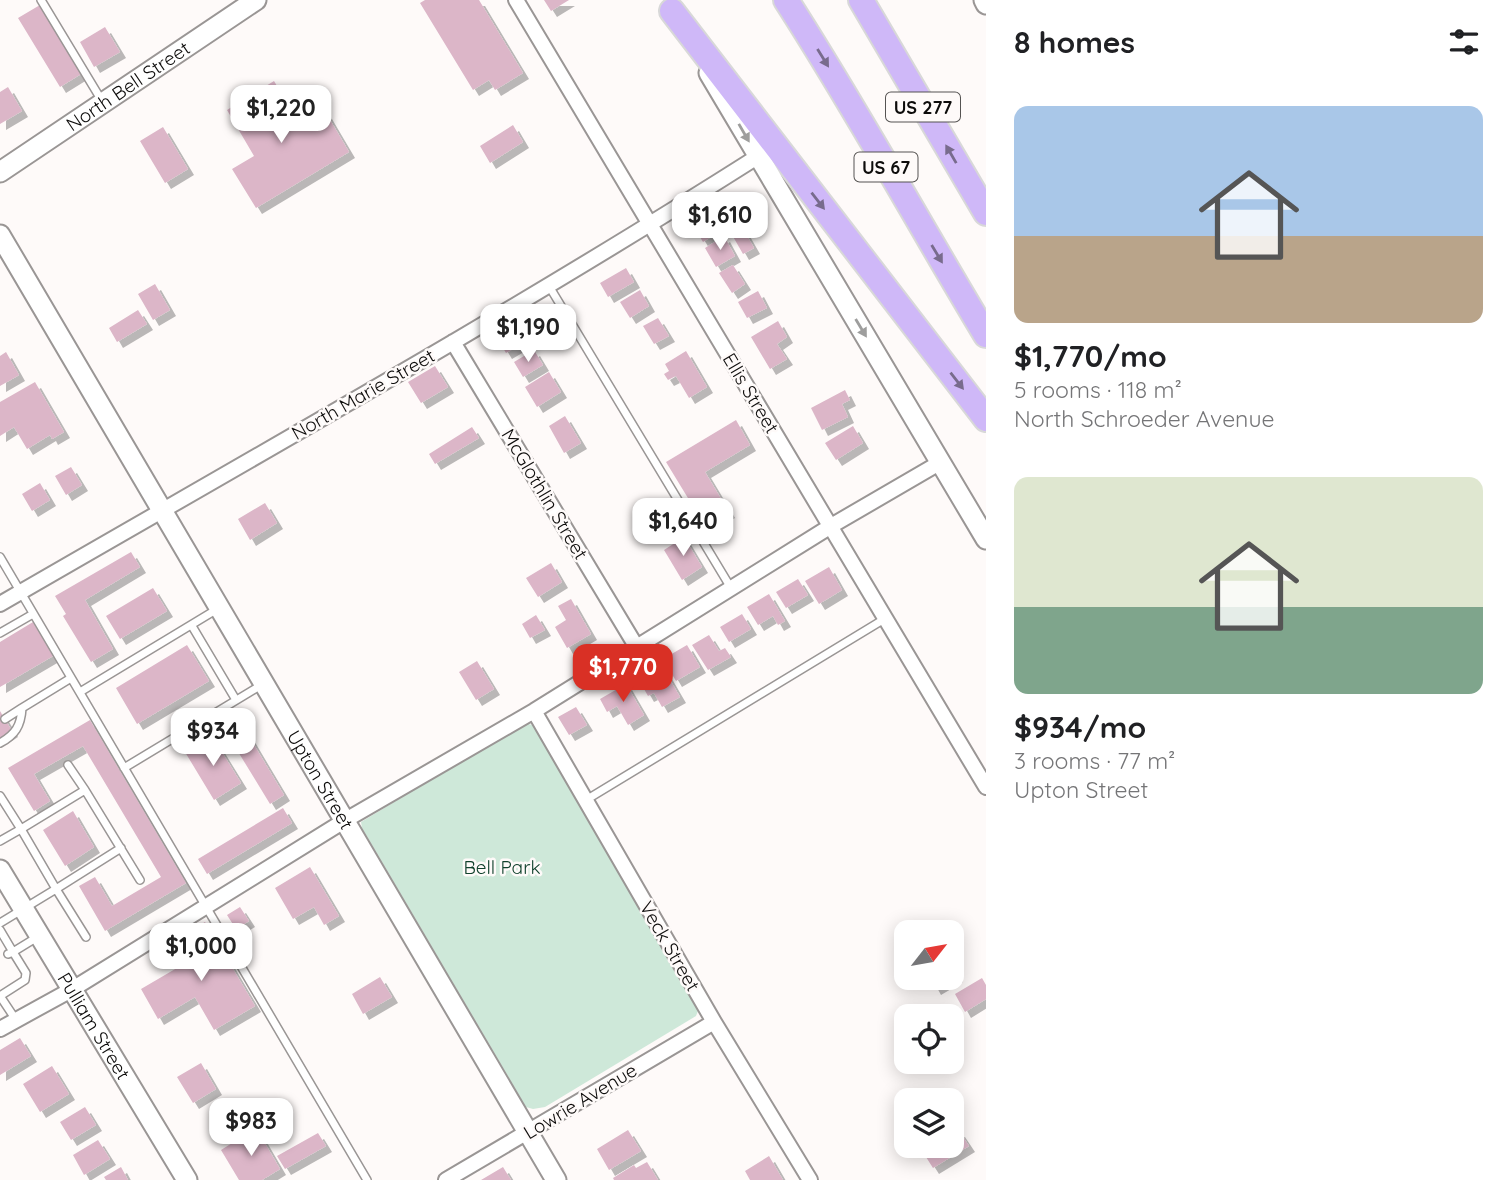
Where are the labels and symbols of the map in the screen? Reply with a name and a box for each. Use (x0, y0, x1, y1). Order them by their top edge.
street label: North Bell Street (61, 36, 194, 136)
one-way arrow (817, 48, 830, 67)
pin: $1,220 (224, 86, 338, 145)
road number: US 277 (886, 92, 960, 122)
one-way arrow (737, 124, 750, 143)
one-way arrow (945, 145, 958, 164)
road number: US 67 (854, 152, 917, 182)
pin: $1,610 (663, 192, 777, 252)
one-way arrow (811, 192, 825, 210)
one-way arrow (931, 245, 943, 264)
pin: $1,190 (471, 304, 585, 364)
one-way arrow (854, 319, 867, 338)
street label: North Marie Street (287, 343, 439, 445)
street label: Ellis Street (718, 348, 784, 438)
one-way arrow (949, 372, 964, 390)
street label: McGlothlin Street (497, 424, 593, 564)
pin: $1,640 (626, 498, 740, 558)
pin: $1,770 (566, 644, 680, 704)
pin: $934 (172, 708, 254, 768)
street label: Upton Street (282, 726, 359, 834)
park label: Bell Park (463, 855, 541, 879)
street label: Veck Street (635, 897, 705, 995)
north arrow (894, 920, 964, 990)
pin: $1,000 (144, 923, 258, 983)
street label: Pulliam Street (53, 968, 136, 1084)
street label: Lowrie Avenue (519, 1058, 641, 1144)
pin: $983 (210, 1098, 292, 1158)

